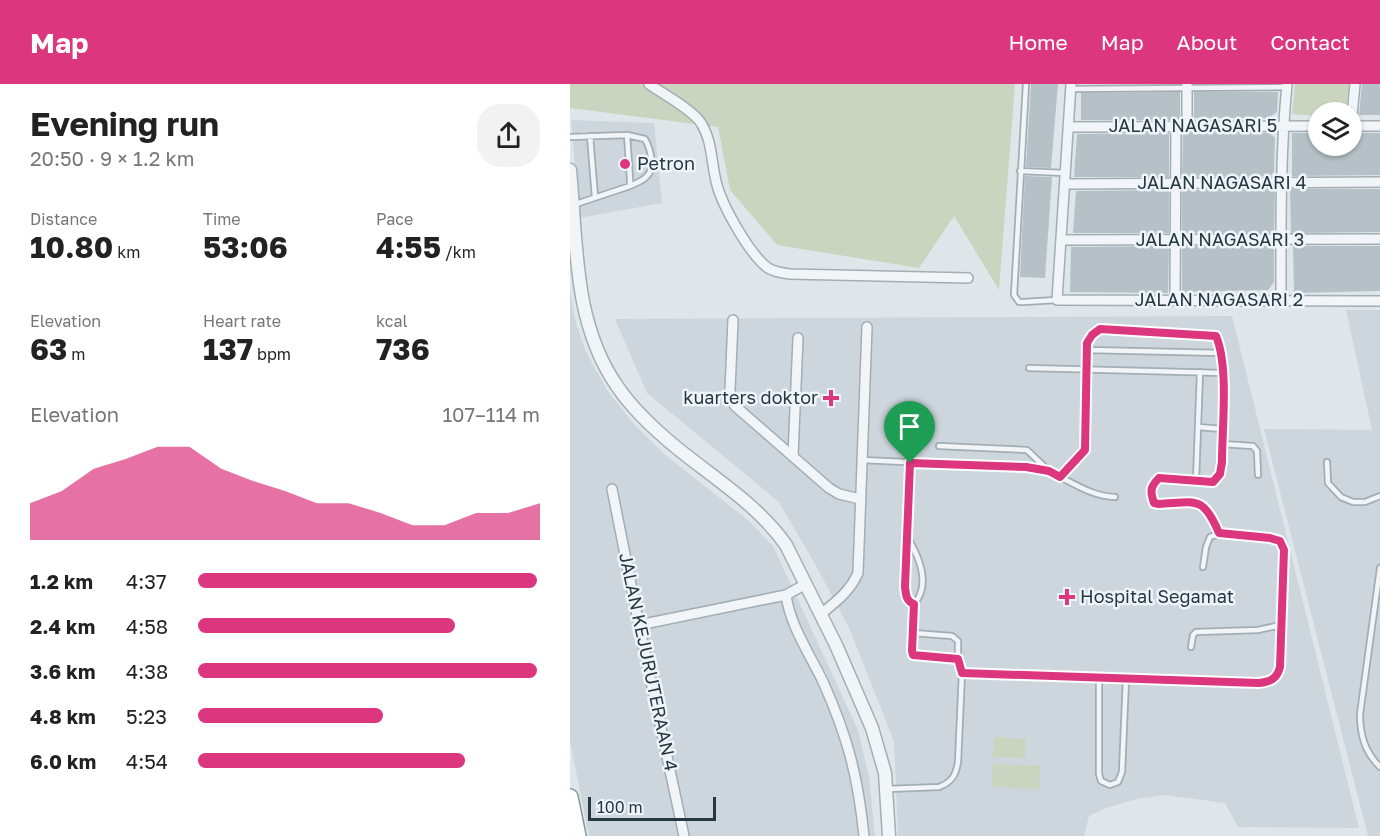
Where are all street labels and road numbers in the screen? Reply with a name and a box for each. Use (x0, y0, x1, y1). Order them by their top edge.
street label: JALAN NAGASARI 5 (1109, 114, 1277, 136)
street label: JALAN NAGASARI 4 (1138, 171, 1306, 193)
street label: JALAN NAGASARI 3 (1136, 228, 1304, 250)
street label: JALAN NAGASARI 2 (1135, 288, 1303, 310)
street label: JALAN KEJURUTERAAN 4 (615, 551, 683, 773)

